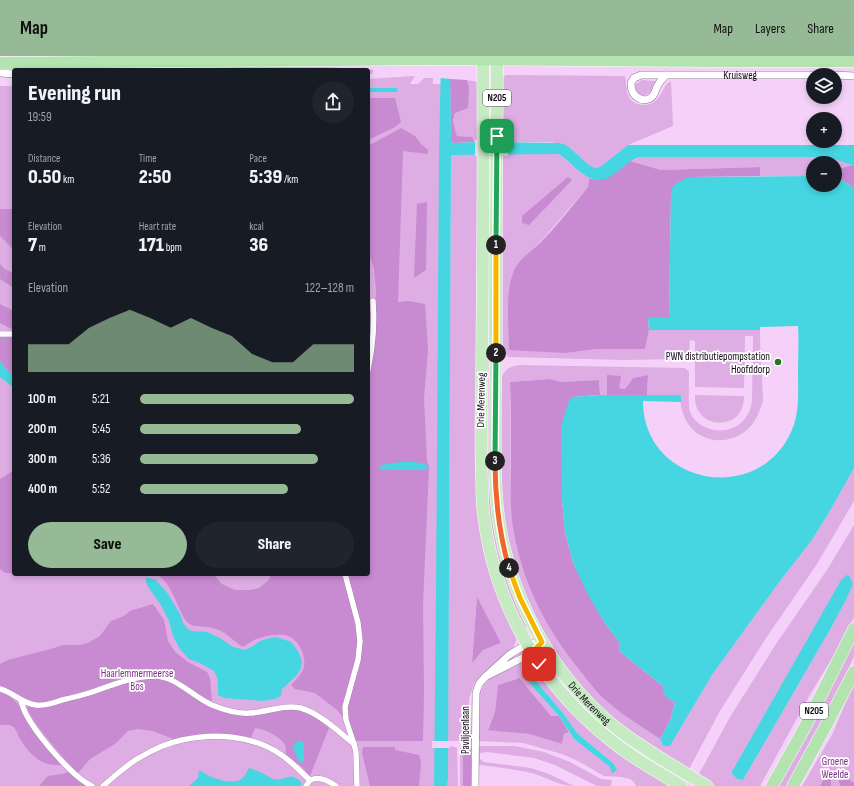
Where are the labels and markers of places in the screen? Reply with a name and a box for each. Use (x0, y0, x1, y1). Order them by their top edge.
pin (480, 119, 514, 153)
pin: 1 (486, 235, 506, 255)
pin: 2 (486, 343, 506, 363)
place label: PWN distributiepompstation Hoofddorp (666, 350, 770, 376)
marker: PWN distributiepompstation Hoofddorp (773, 357, 783, 367)
pin: 3 (485, 451, 505, 471)
pin: 4 (499, 558, 519, 578)
pin (522, 647, 556, 681)

